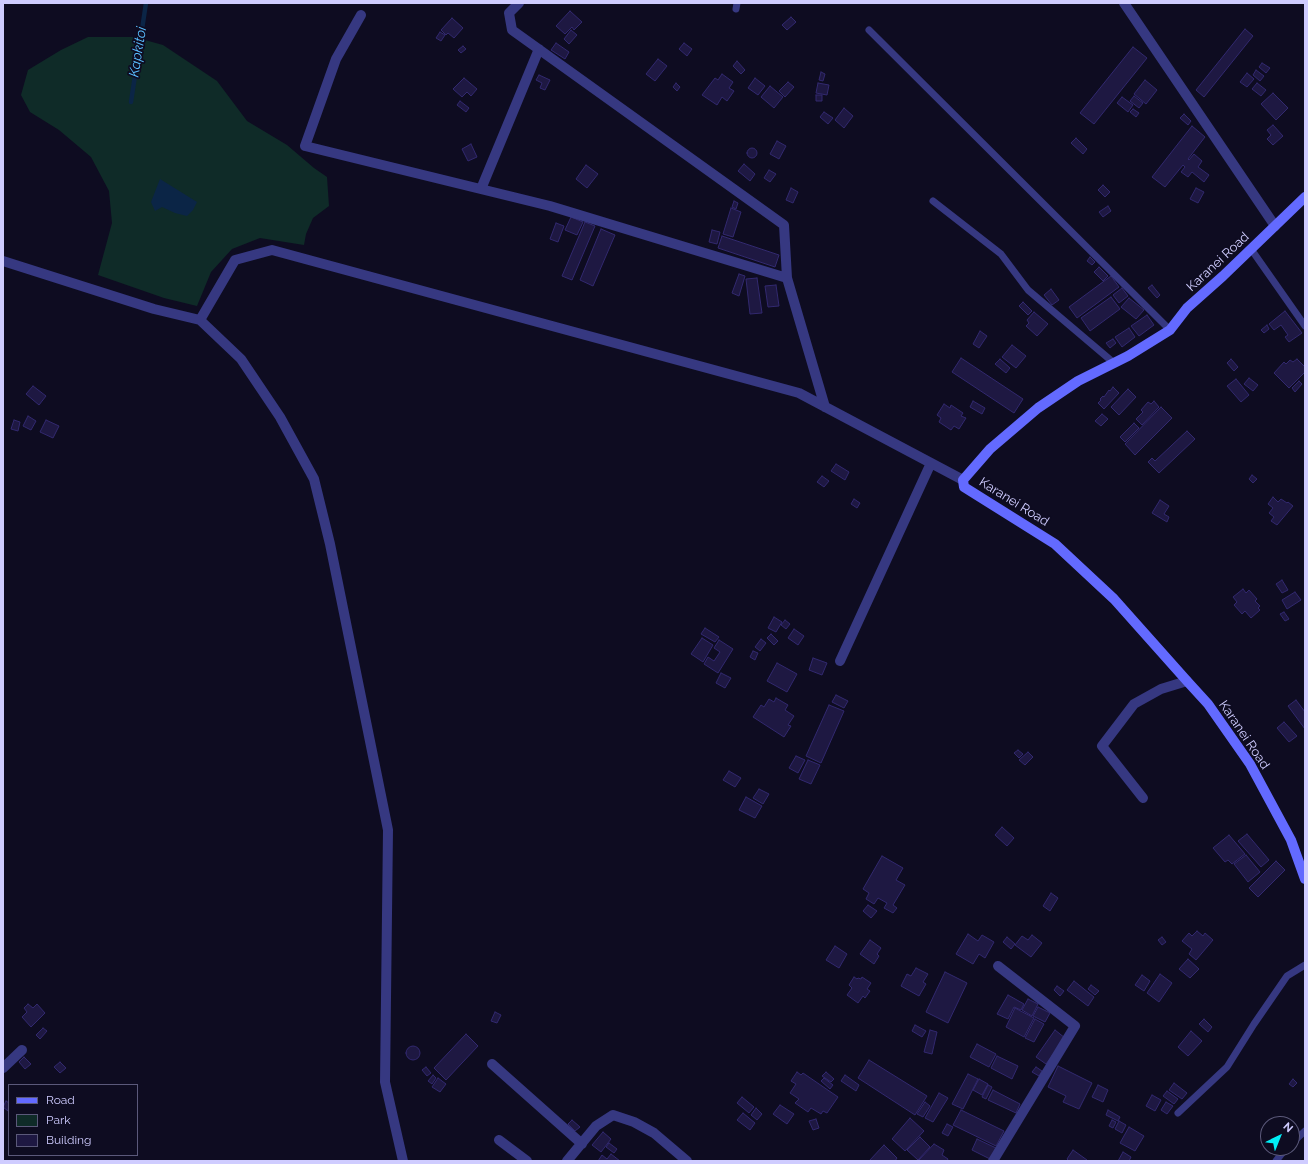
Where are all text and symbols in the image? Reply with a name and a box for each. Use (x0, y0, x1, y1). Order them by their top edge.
water label: Kapkitoi (126, 26, 150, 78)
street label: Karanei Road (1184, 229, 1252, 295)
street label: Karanei Road (976, 474, 1052, 530)
street label: Karanei Road (1215, 698, 1273, 772)
legend (8, 1084, 138, 1156)
text: Road (46, 1093, 75, 1107)
text: Park (46, 1113, 71, 1127)
north arrow (1260, 1116, 1300, 1156)
text: N (1280, 1120, 1295, 1135)
text: Building (46, 1133, 92, 1147)

